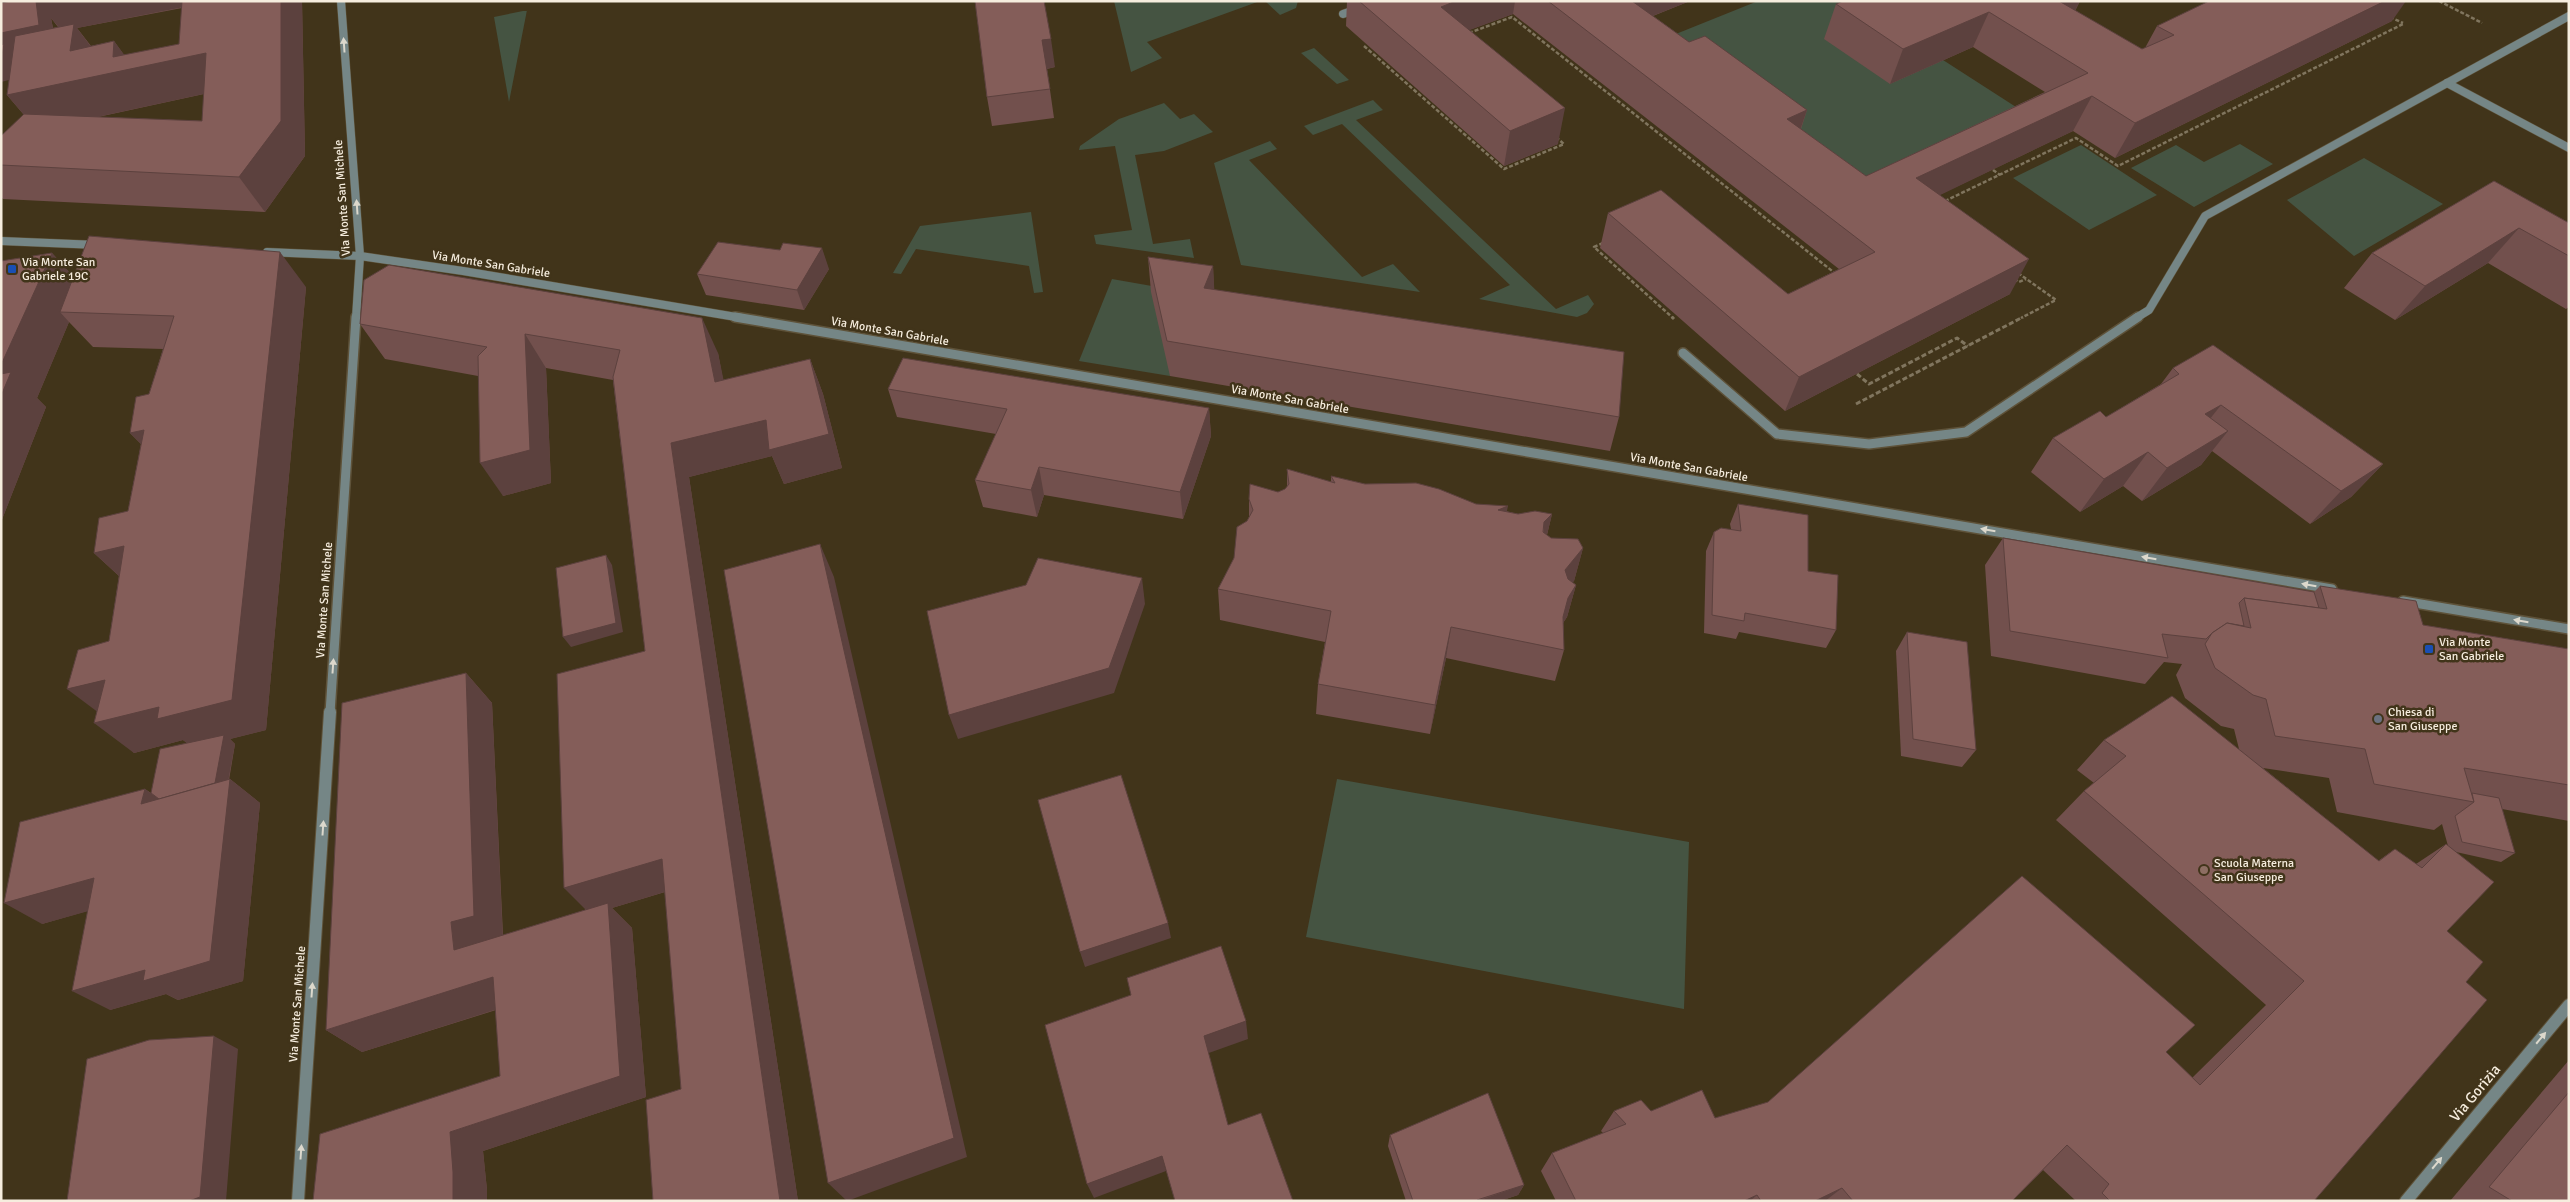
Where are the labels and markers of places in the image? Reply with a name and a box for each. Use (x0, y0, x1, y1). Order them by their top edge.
place label: Via Monte San Gabriele 19C (22, 255, 95, 284)
marker: Via Monte San Gabriele 19C (6, 263, 18, 275)
place label: Via Monte San Gabriele (2439, 635, 2504, 664)
marker: Via Monte San Gabriele (2423, 643, 2435, 655)
place label: Chiesa di San Giuseppe (2388, 705, 2457, 734)
marker: Chiesa di San Giuseppe (2372, 713, 2384, 725)
place label: Scuola Materna San Giuseppe (2214, 856, 2294, 885)
marker: Scuola Materna San Giuseppe (2198, 864, 2210, 876)

